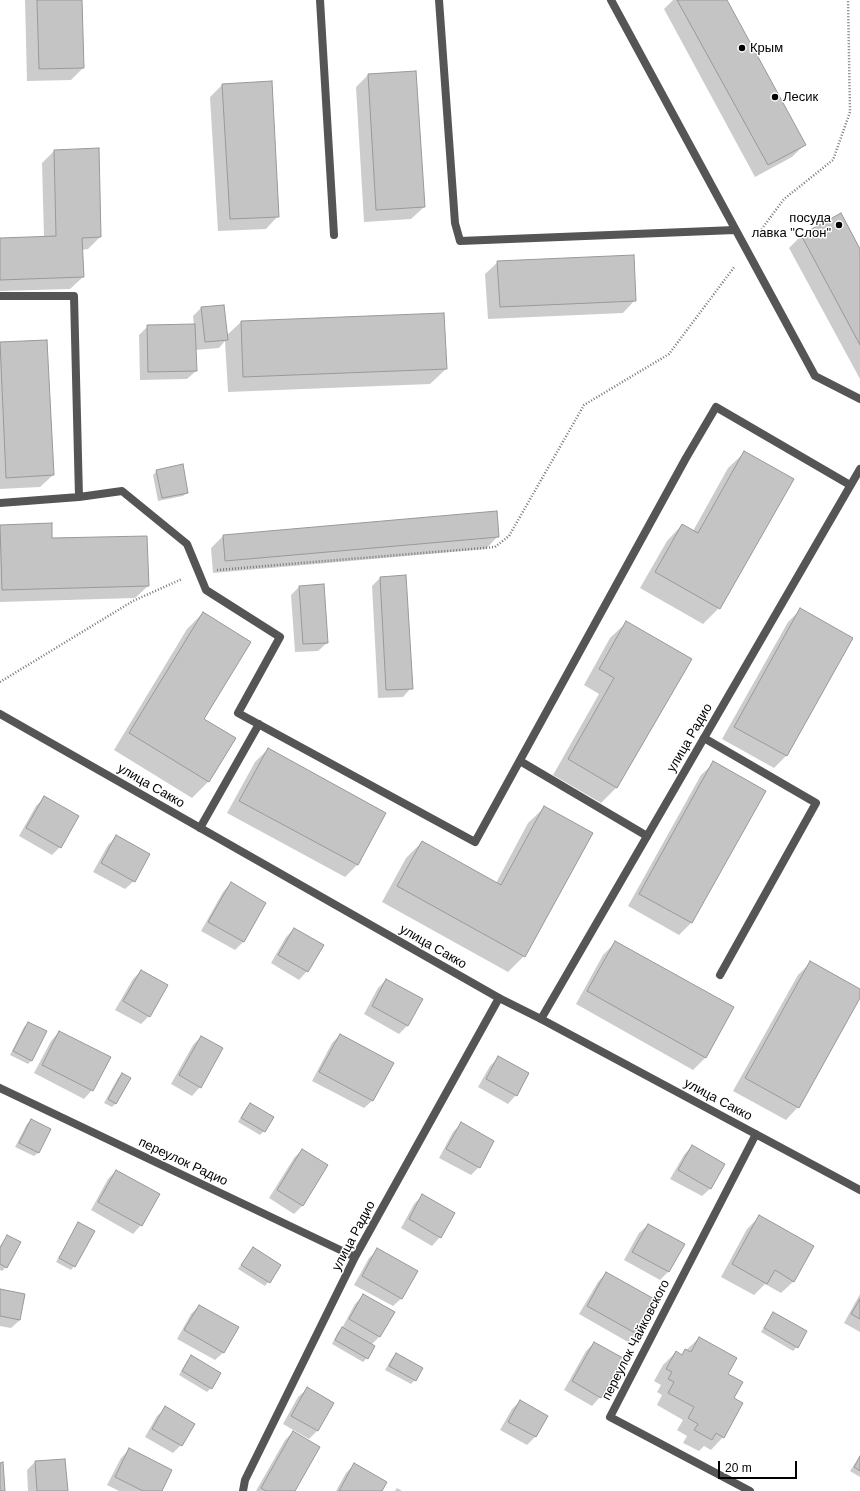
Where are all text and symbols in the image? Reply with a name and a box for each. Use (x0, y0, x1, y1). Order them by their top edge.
place label: Крым (750, 40, 783, 56)
marker: Крым (737, 43, 747, 53)
place label: Лесик (783, 89, 818, 105)
marker: Лесик (770, 92, 780, 102)
place label: посуда лавка "Слон" (752, 210, 831, 241)
marker: посуда лавка "Слон" (834, 220, 844, 230)
street label: улица Радио (664, 701, 716, 775)
street label: улица Сакко (115, 761, 187, 811)
street label: улица Сакко (397, 922, 469, 972)
street label: улица Сакко (681, 1076, 755, 1124)
street label: переулок Радио (136, 1135, 230, 1189)
street label: улица Радио (329, 1198, 379, 1274)
street label: переулок Чайковского (599, 1277, 673, 1403)
scale bar (720, 1453, 799, 1479)
text: 20 m (725, 1461, 752, 1475)

